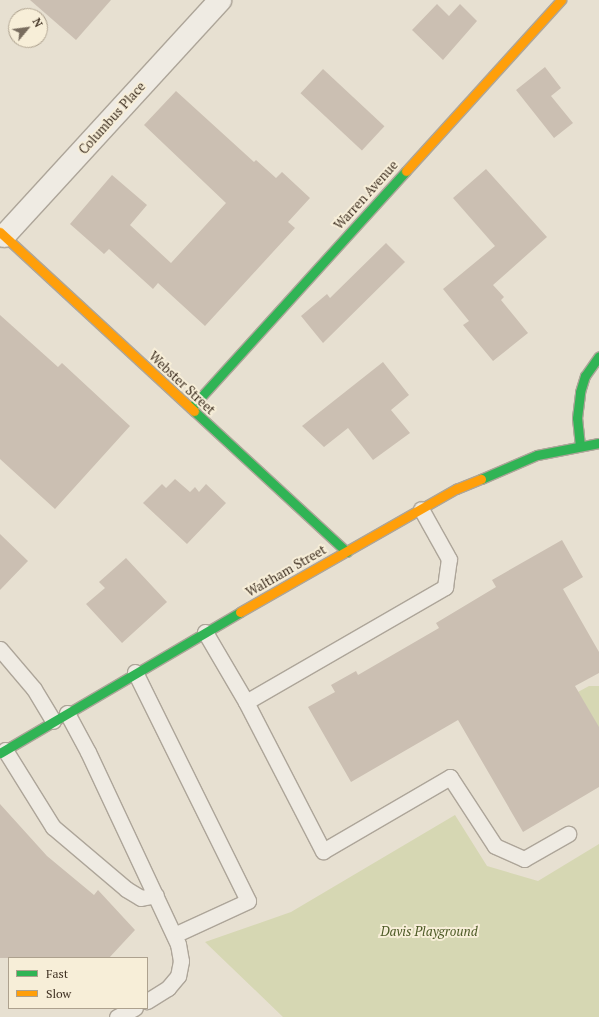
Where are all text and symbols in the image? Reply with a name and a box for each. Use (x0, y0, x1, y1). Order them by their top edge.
north arrow (8, 8, 48, 48)
text: N (29, 16, 46, 30)
street label: Columbus Place (76, 79, 148, 157)
street label: Warren Avenue (331, 157, 401, 233)
street label: Webster Street (146, 348, 218, 418)
street label: Waltham Street (243, 542, 329, 600)
park label: Davis Playground (380, 923, 478, 939)
legend (8, 957, 148, 1009)
text: Fast (46, 966, 68, 981)
text: Slow (46, 986, 71, 1001)

